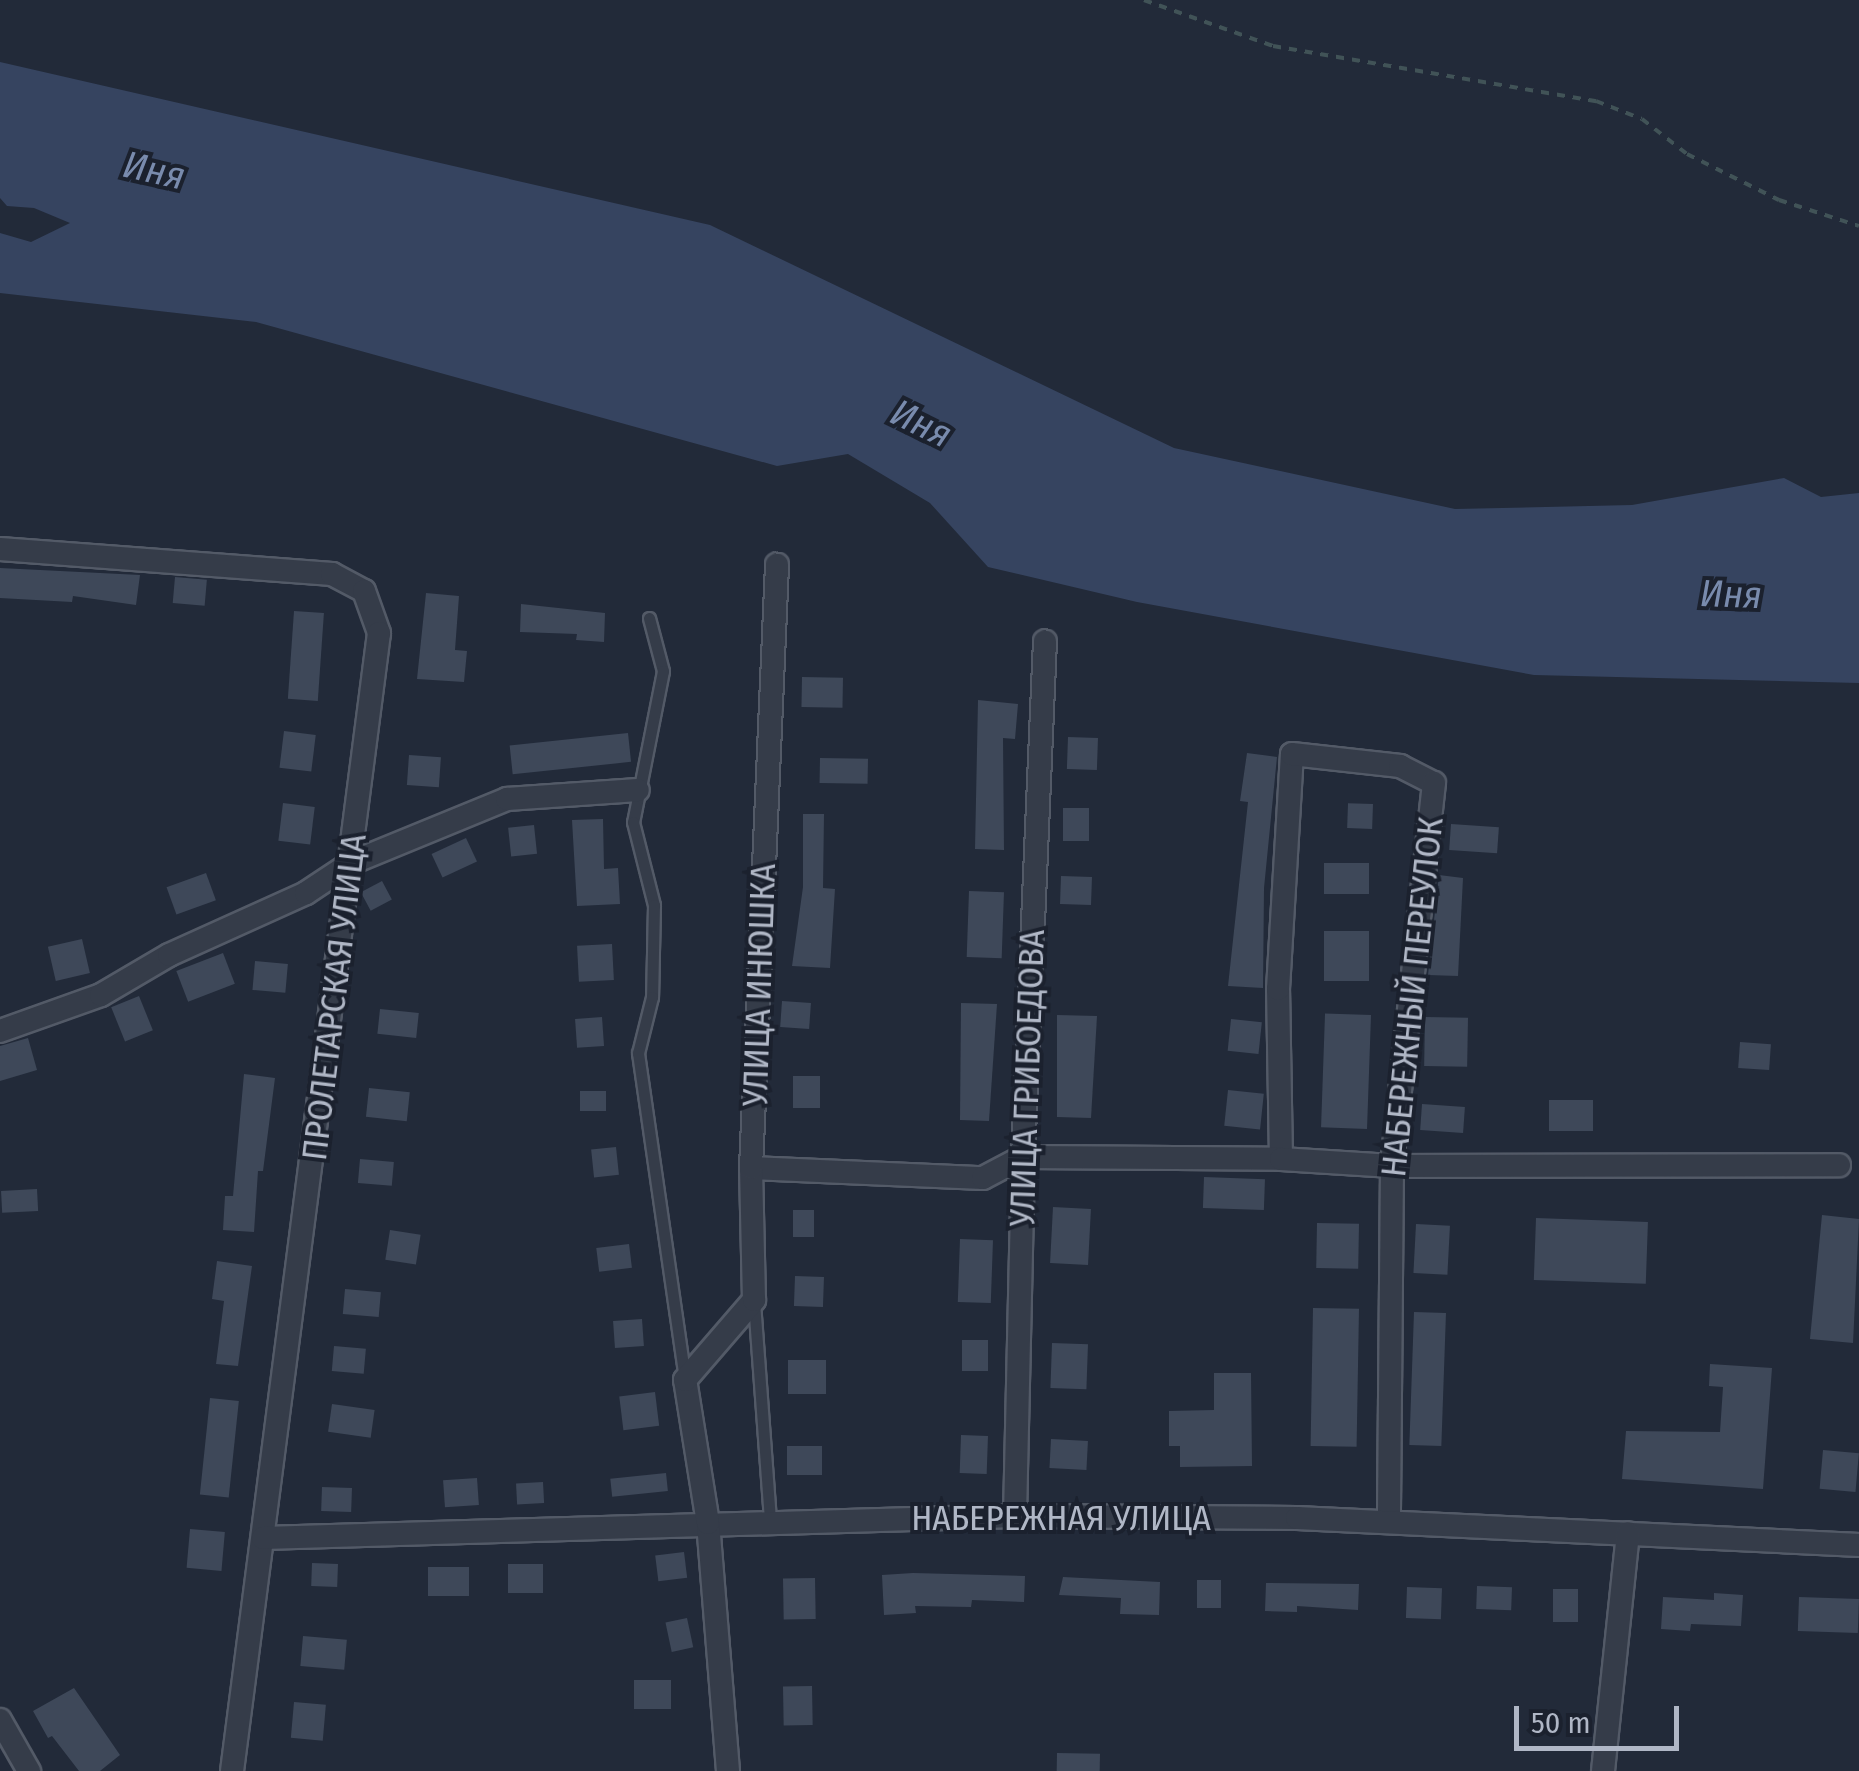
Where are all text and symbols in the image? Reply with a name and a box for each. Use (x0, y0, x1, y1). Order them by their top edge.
water label: Иня (119, 142, 189, 200)
water label: Иня (883, 390, 959, 458)
water label: Иня (1699, 571, 1763, 619)
street label: НАБЕРЕЖНЫЙ ПЕРЕУЛОК (1372, 815, 1452, 1179)
street label: ПРОЛЕТАРСКАЯ УЛИЦА (293, 831, 375, 1163)
street label: УЛИЦА ИНЮШКА (734, 863, 784, 1107)
street label: УЛИЦА ГРИБОЕДОВА (1001, 929, 1053, 1227)
street label: НАБЕРЕЖНАЯ УЛИЦА (911, 1497, 1211, 1539)
scale bar (1519, 1686, 1684, 1748)
text: 50 m (1531, 1705, 1591, 1741)

